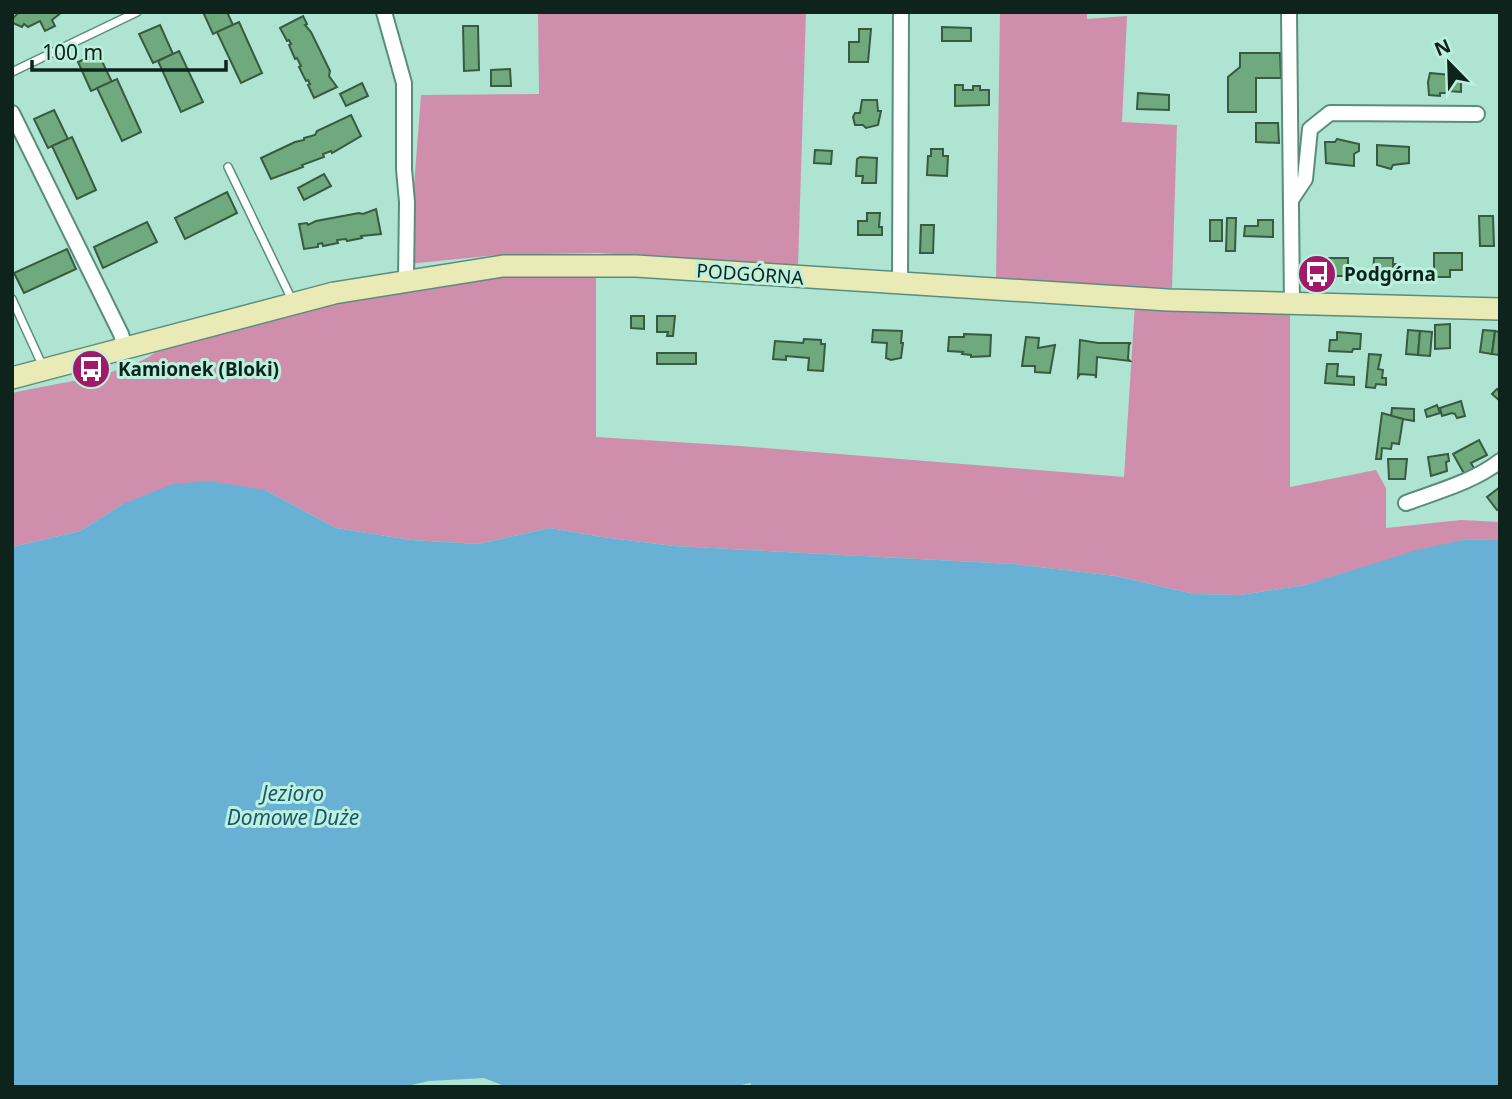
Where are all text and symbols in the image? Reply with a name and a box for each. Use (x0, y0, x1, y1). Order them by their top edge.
scale bar (32, 28, 226, 72)
north arrow (1414, 28, 1484, 98)
text: N (1430, 32, 1455, 62)
text: 100 m (42, 38, 103, 66)
bus stop icon: Podgórna (1296, 253, 1338, 295)
street label: PODGÓRNA (696, 257, 805, 291)
place label: Podgórna (1344, 261, 1436, 287)
bus stop icon: Kamionek (Bloki) (70, 348, 112, 390)
place label: Kamionek (Bloki) (118, 356, 279, 382)
water label: Jezioro Domowe Duże (227, 779, 359, 831)

